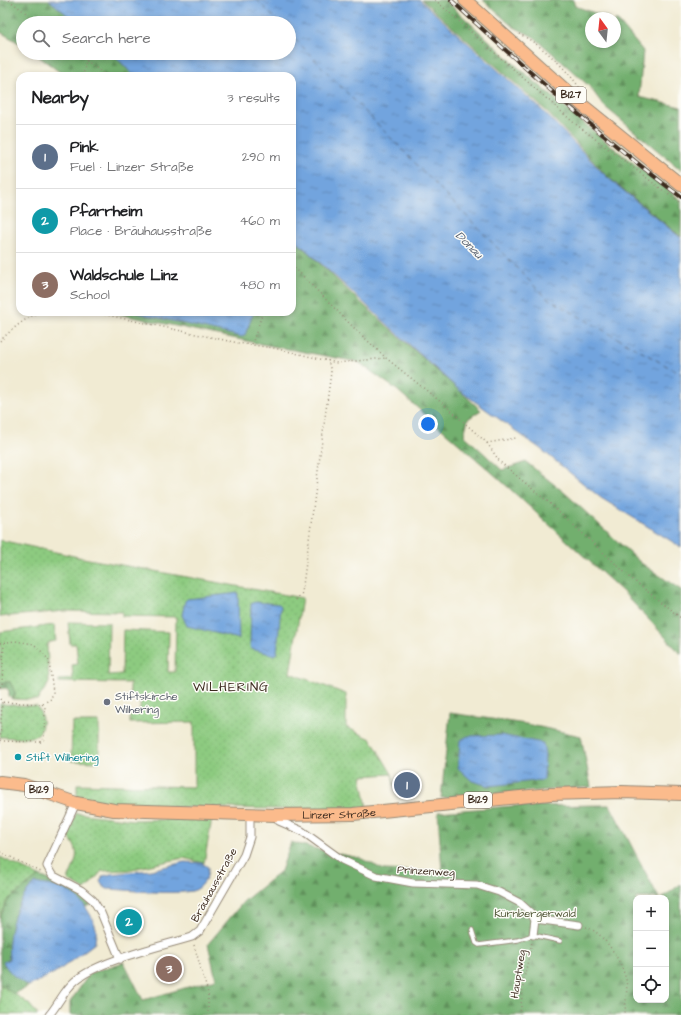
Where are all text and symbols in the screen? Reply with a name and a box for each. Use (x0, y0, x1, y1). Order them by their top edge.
north arrow (585, 12, 621, 48)
search box (16, 16, 296, 60)
icon: search (30, 27, 52, 49)
text: Search here (62, 28, 151, 49)
text: Nearby (32, 86, 89, 110)
road number: B127 (556, 87, 586, 103)
text: 3 results (227, 89, 280, 107)
text: Pink (70, 137, 99, 158)
text: 1 (44, 148, 46, 166)
text: 290 m (242, 148, 280, 166)
text: Fuel · Linzer Straße (70, 158, 194, 176)
text: Pfarrheim (70, 201, 142, 222)
text: 2 (41, 212, 49, 230)
text: 460 m (239, 212, 280, 230)
text: Place · Bräuhausstraße (70, 222, 212, 240)
water label: Donau (451, 227, 487, 263)
text: Waldschule Linz (70, 265, 178, 286)
text: 3 (42, 276, 48, 294)
text: 480 m (239, 276, 280, 294)
text: School (70, 286, 110, 304)
your location (418, 414, 438, 434)
district label: WILHERING (193, 678, 269, 696)
place label: Stiftskirche Wilhering (115, 689, 178, 718)
marker: Stiftskirche Wilhering (102, 697, 112, 707)
place label: Stift Wilhering (26, 750, 99, 766)
marker: Stift Wilhering (13, 752, 23, 762)
pin: 1 (394, 770, 420, 800)
road number: B129 (25, 782, 53, 798)
road number: B129 (464, 792, 492, 808)
street label: Linzer Straße (302, 804, 377, 822)
street label: Bräuhausstraße (187, 845, 241, 925)
street label: Prinzenweg (397, 862, 456, 881)
map controls (633, 895, 669, 1003)
button: + (633, 895, 669, 931)
park label: Kürnbergerwald (494, 906, 576, 922)
pin: 2 (116, 907, 142, 937)
button: − (633, 931, 669, 967)
street label: Hauptweg (507, 948, 530, 999)
pin: 3 (156, 954, 182, 984)
button: locate (633, 967, 669, 1003)

